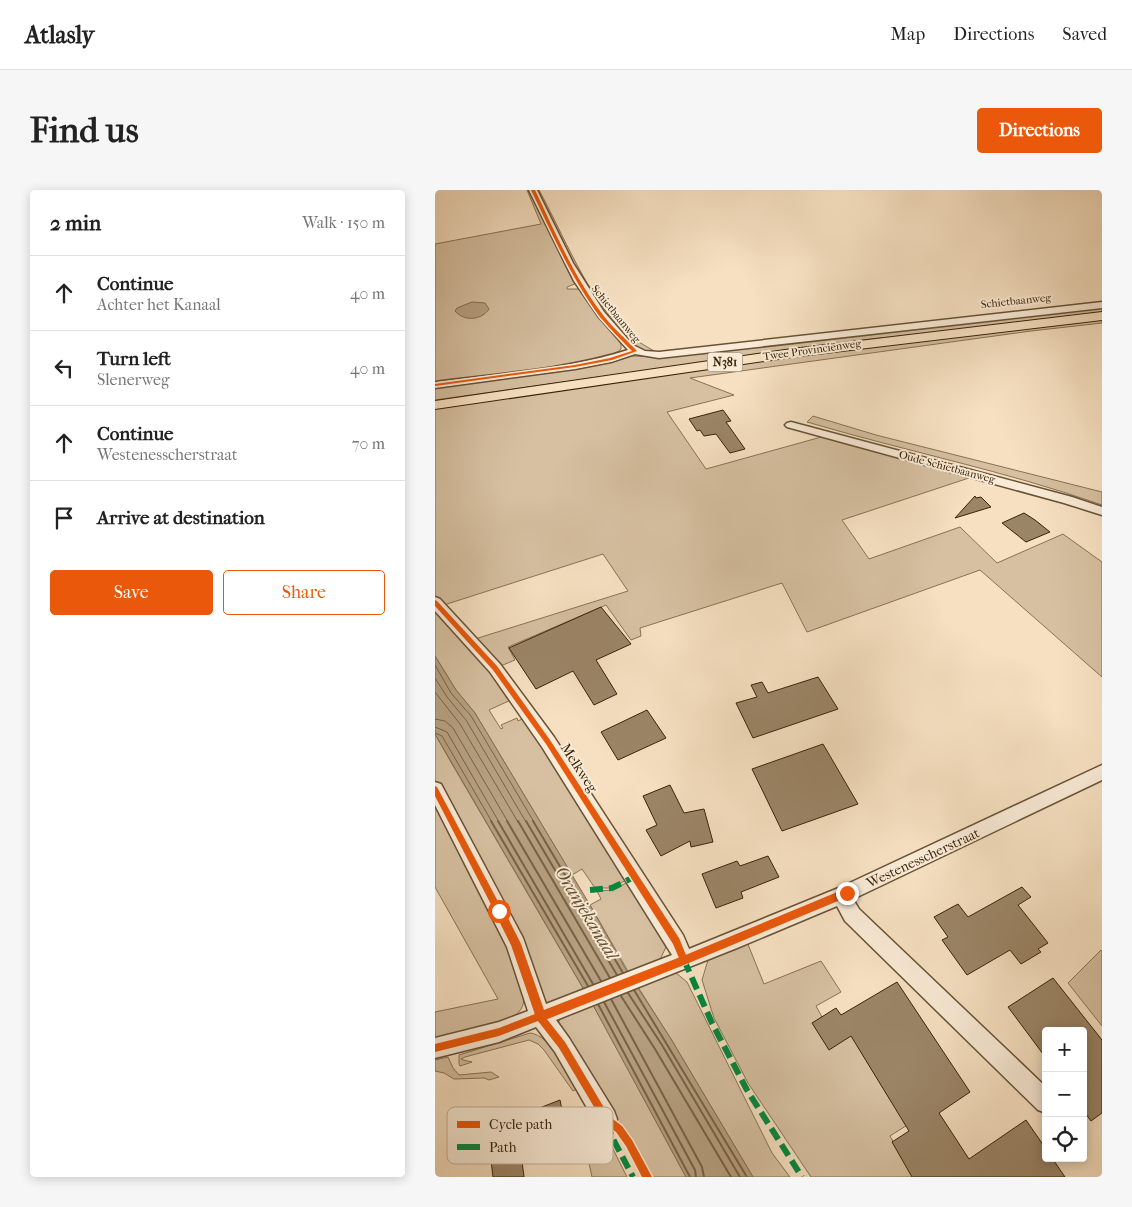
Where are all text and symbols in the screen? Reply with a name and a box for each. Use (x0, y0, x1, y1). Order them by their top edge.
text: Atlasly (25, 21, 94, 49)
text: Map (891, 24, 925, 45)
text: Directions (953, 24, 1034, 45)
text: Saved (1062, 24, 1107, 45)
button: Directions (977, 108, 1102, 153)
text: Find us (30, 110, 139, 151)
text: 2 min (50, 211, 101, 235)
text: Walk · 150 m (302, 213, 385, 232)
text: Continue (97, 273, 173, 295)
icon: ahead (50, 279, 78, 307)
street label: Schietbaanweg (589, 282, 643, 346)
text: 40 m (350, 284, 385, 303)
street label: Schietbaanweg (980, 291, 1052, 311)
text: Achter het Kanaal (97, 295, 221, 314)
street label: Twee Provinciënweg (762, 337, 862, 363)
text: Turn left (97, 348, 171, 370)
road number: N381 (707, 352, 743, 372)
icon: left (50, 354, 78, 382)
text: 40 m (350, 359, 385, 378)
text: Slenerweg (97, 370, 170, 389)
text: Continue (97, 423, 173, 445)
icon: ahead (50, 429, 78, 457)
text: 70 m (352, 434, 385, 453)
text: Westenesscherstraat (97, 445, 238, 464)
street label: Oude Schietbaanweg (897, 448, 997, 486)
icon: arrive (50, 504, 78, 532)
text: Arrive at destination (97, 507, 265, 529)
button: Save (50, 570, 213, 615)
button: Share (223, 570, 385, 615)
street label: Melkweg (557, 740, 601, 796)
street label: Westenesscherstraat (863, 824, 982, 892)
water label: Oranjekanaal (550, 863, 623, 966)
route end (836, 882, 859, 905)
route start (488, 900, 511, 923)
map controls (1042, 1027, 1087, 1162)
button: + (1042, 1027, 1087, 1072)
button: − (1042, 1072, 1087, 1117)
legend (447, 1107, 613, 1164)
text: Cycle path (489, 1116, 553, 1133)
button: locate (1042, 1117, 1087, 1162)
text: Path (489, 1139, 517, 1156)

